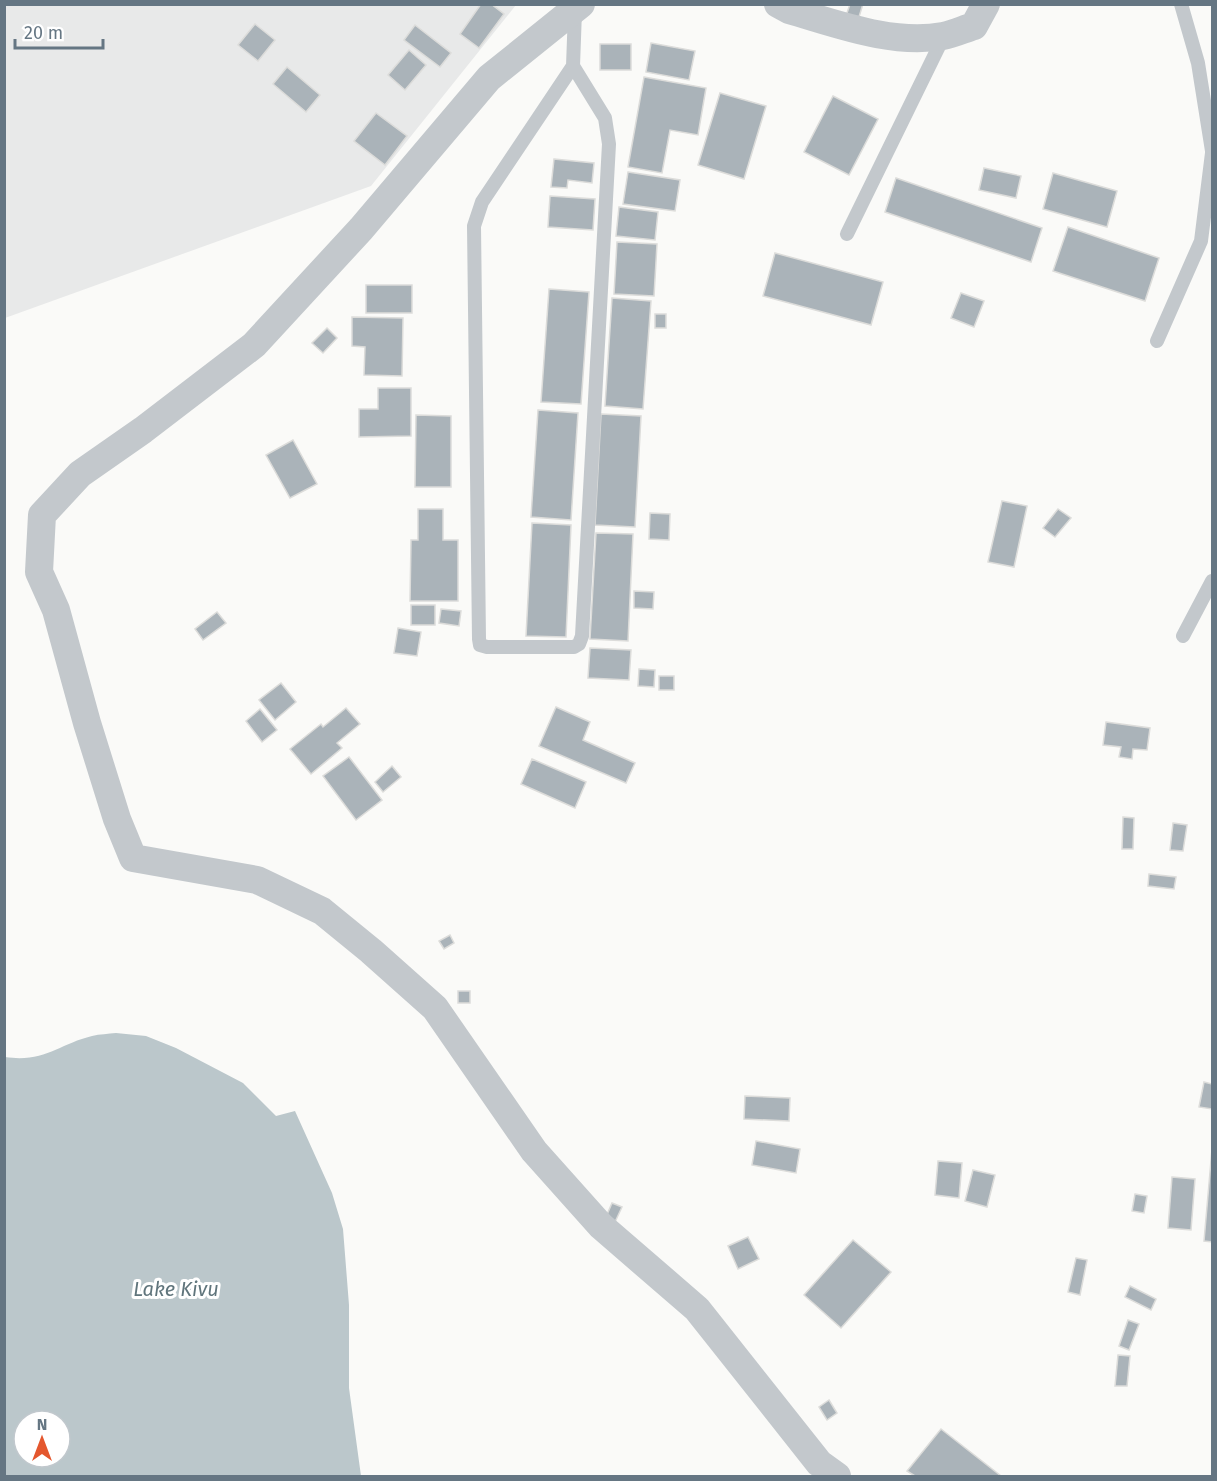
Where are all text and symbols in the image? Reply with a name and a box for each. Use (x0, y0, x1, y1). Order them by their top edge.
scale bar (15, 12, 104, 50)
text: 20 m (24, 22, 63, 44)
water label: Lake Kivu (133, 1277, 219, 1301)
north arrow (12, 1409, 72, 1469)
text: N (37, 1415, 47, 1434)

